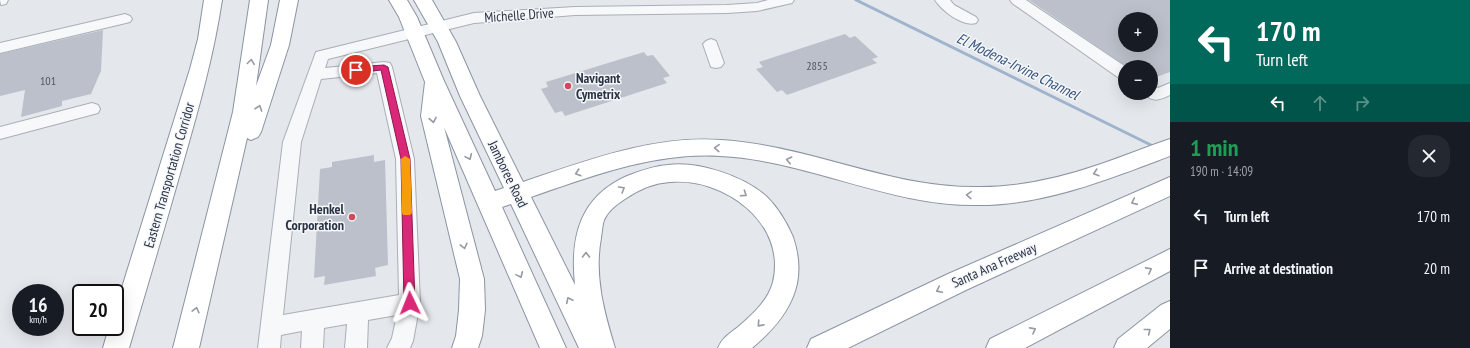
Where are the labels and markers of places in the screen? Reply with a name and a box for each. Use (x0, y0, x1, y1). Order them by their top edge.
pin (339, 53, 373, 87)
place label: Navigant Cymetrix (576, 69, 621, 103)
marker: Navigant Cymetrix (563, 81, 573, 91)
place label: Henkel Corporation (286, 200, 345, 234)
marker: Henkel Corporation (347, 212, 357, 222)

